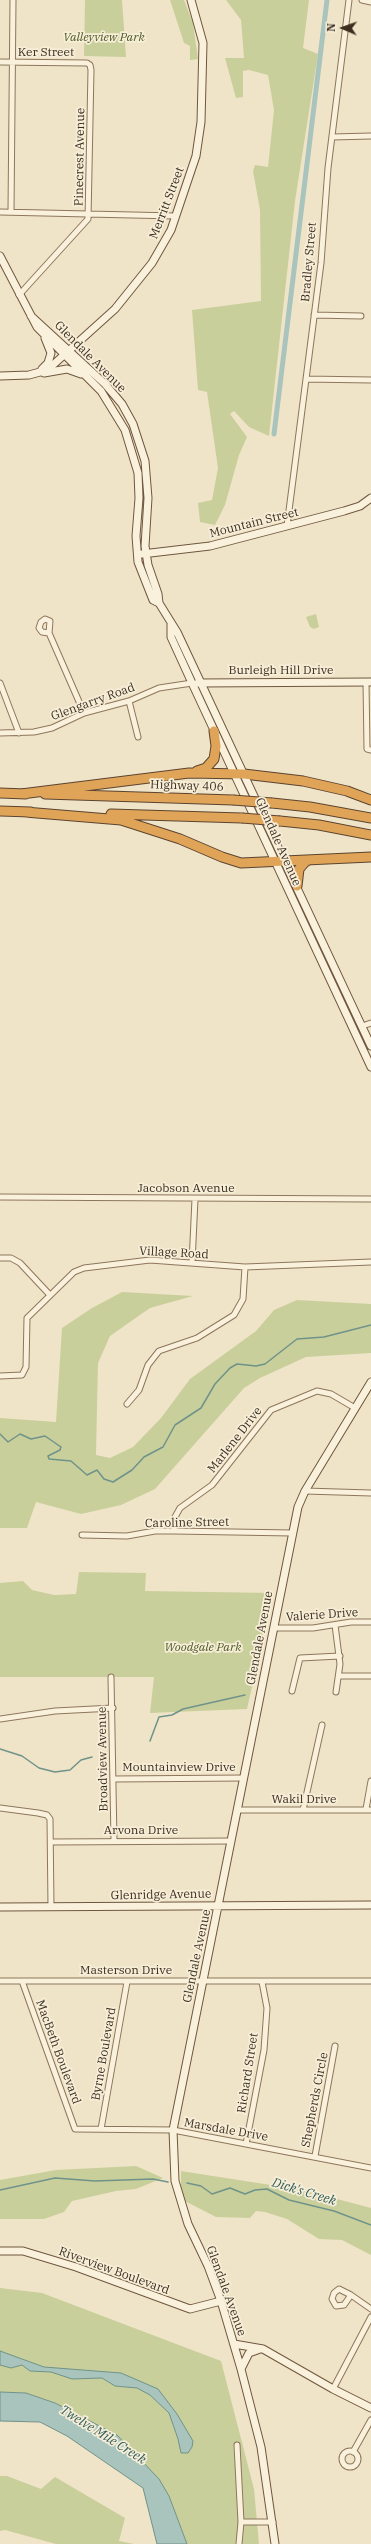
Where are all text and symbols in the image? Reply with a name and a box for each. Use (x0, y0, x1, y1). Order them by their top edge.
north arrow (323, 8, 363, 48)
text: N (324, 23, 338, 32)
park label: Valleyview Park (63, 31, 145, 45)
street label: Ker Street (18, 46, 74, 60)
street label: Pinecrest Avenue (72, 108, 88, 206)
street label: Merritt Street (147, 165, 187, 241)
street label: Bradley Street (298, 221, 320, 303)
street label: Glendale Avenue (51, 318, 129, 396)
street label: Mountain Street (208, 505, 300, 541)
street label: Burleigh Hill Drive (229, 664, 333, 678)
street label: Glengarry Road (49, 680, 137, 724)
street label: Highway 406 (150, 778, 224, 794)
street label: Glendale Avenue (252, 796, 304, 888)
street label: Jacobson Avenue (137, 1182, 235, 1196)
street label: Village Road (139, 1244, 209, 1262)
street label: Marlene Drive (205, 1404, 265, 1476)
street label: Caroline Street (145, 1515, 229, 1531)
street label: Glendale Avenue (244, 1590, 276, 1686)
street label: Valerie Drive (285, 1605, 359, 1625)
park label: Woodgale Park (164, 1641, 242, 1655)
street label: Broadview Avenue (95, 1706, 111, 1812)
street label: Mountainview Drive (122, 1761, 236, 1775)
street label: Wakil Drive (272, 1793, 336, 1807)
street label: Arvona Drive (104, 1824, 178, 1838)
street label: Glenridge Avenue (111, 1887, 211, 1903)
street label: Glendale Avenue (180, 1908, 214, 2004)
street label: Masterson Drive (80, 1964, 172, 1978)
street label: MacBeth Boulevard (32, 1998, 84, 2106)
street label: Byrne Boulevard (89, 2006, 119, 2102)
street label: Richard Street (235, 2032, 261, 2114)
street label: Shepherds Circle (299, 2051, 331, 2149)
street label: Marsdale Drive (183, 2116, 269, 2144)
water label: Dick's Creek (270, 2175, 338, 2209)
street label: Riverview Boulevard (57, 2244, 171, 2298)
street label: Glendale Avenue (203, 2244, 249, 2338)
water label: Twelve Mile Creek (57, 2402, 149, 2468)

